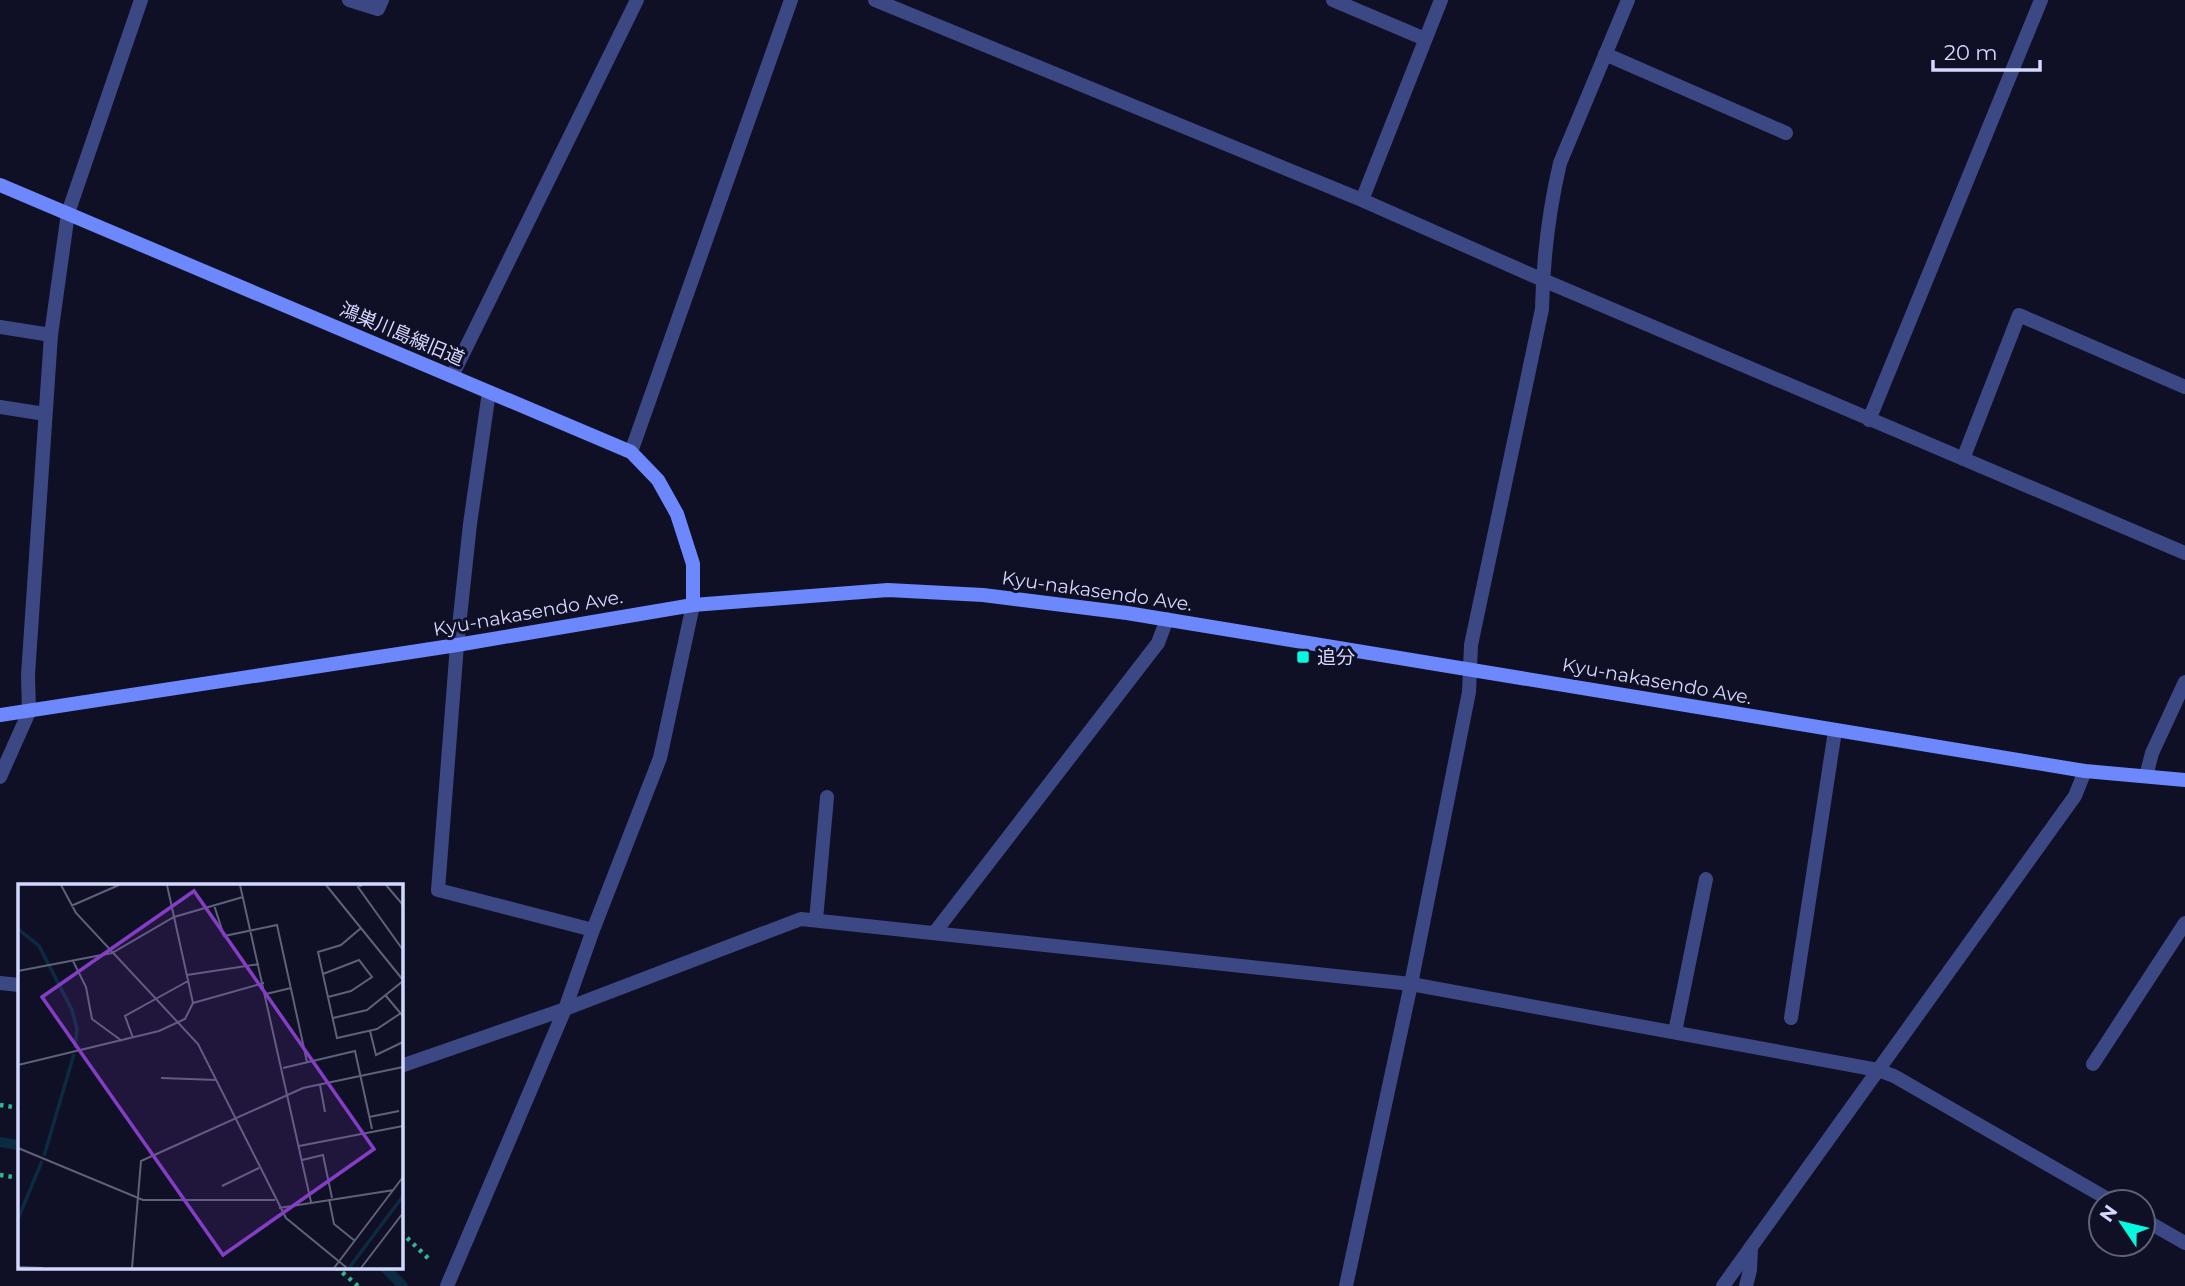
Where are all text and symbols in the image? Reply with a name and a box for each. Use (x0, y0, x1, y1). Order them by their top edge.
scale bar (1933, 28, 2040, 72)
text: 20 m (1944, 40, 1998, 65)
street label: 鴻巣川島線旧道 (336, 297, 468, 371)
street label: Kyu-nakasendo Ave. (1000, 566, 1194, 616)
street label: Kyu-nakasendo Ave. (431, 585, 625, 641)
place label: 追分 (1317, 646, 1355, 669)
marker: 追分 (1295, 649, 1311, 665)
street label: Kyu-nakasendo Ave. (1560, 653, 1754, 709)
inset map (18, 884, 402, 1268)
north arrow (2087, 1188, 2157, 1258)
text: N (2095, 1201, 2122, 1226)

